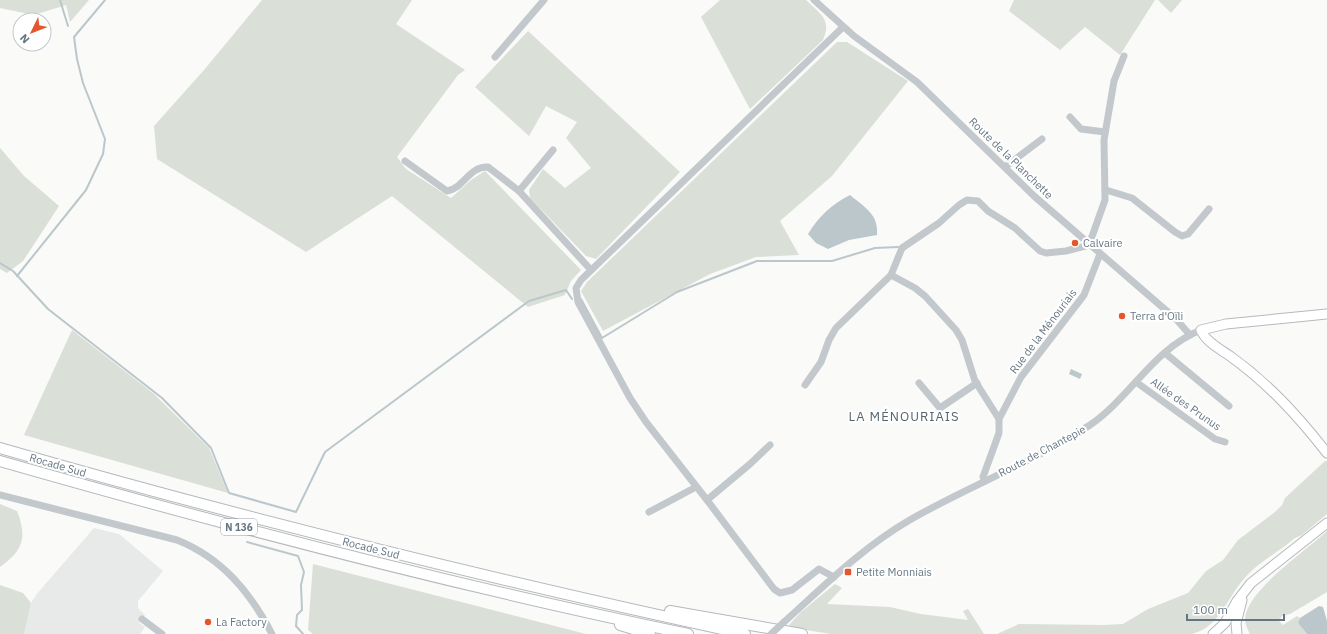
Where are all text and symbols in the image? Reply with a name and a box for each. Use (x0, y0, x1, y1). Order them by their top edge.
north arrow (12, 12, 52, 52)
text: N (17, 31, 33, 47)
street label: Route de la Planchette (966, 114, 1056, 202)
place label: Calvaire (1083, 236, 1123, 250)
marker: Calvaire (1070, 238, 1080, 248)
street label: Rue de la Ménouriais (1006, 286, 1080, 376)
place label: Terra d'Oïli (1130, 309, 1183, 323)
marker: Terra d'Oïli (1117, 311, 1127, 321)
street label: Allée des Prunus (1148, 375, 1224, 433)
district label: LA MÉNOURIAIS (848, 408, 960, 425)
street label: Route de Chantepie (996, 422, 1088, 480)
street label: Rocade Sud (28, 450, 88, 480)
road number: N 136 (221, 519, 257, 535)
street label: Rocade Sud (341, 534, 401, 562)
place label: Petite Monniais (856, 565, 932, 579)
marker: Petite Monniais (843, 567, 853, 577)
scale bar (1187, 596, 1284, 622)
text: 100 m (1193, 602, 1228, 617)
place label: La Factory (216, 615, 267, 629)
marker: La Factory (203, 617, 213, 627)

